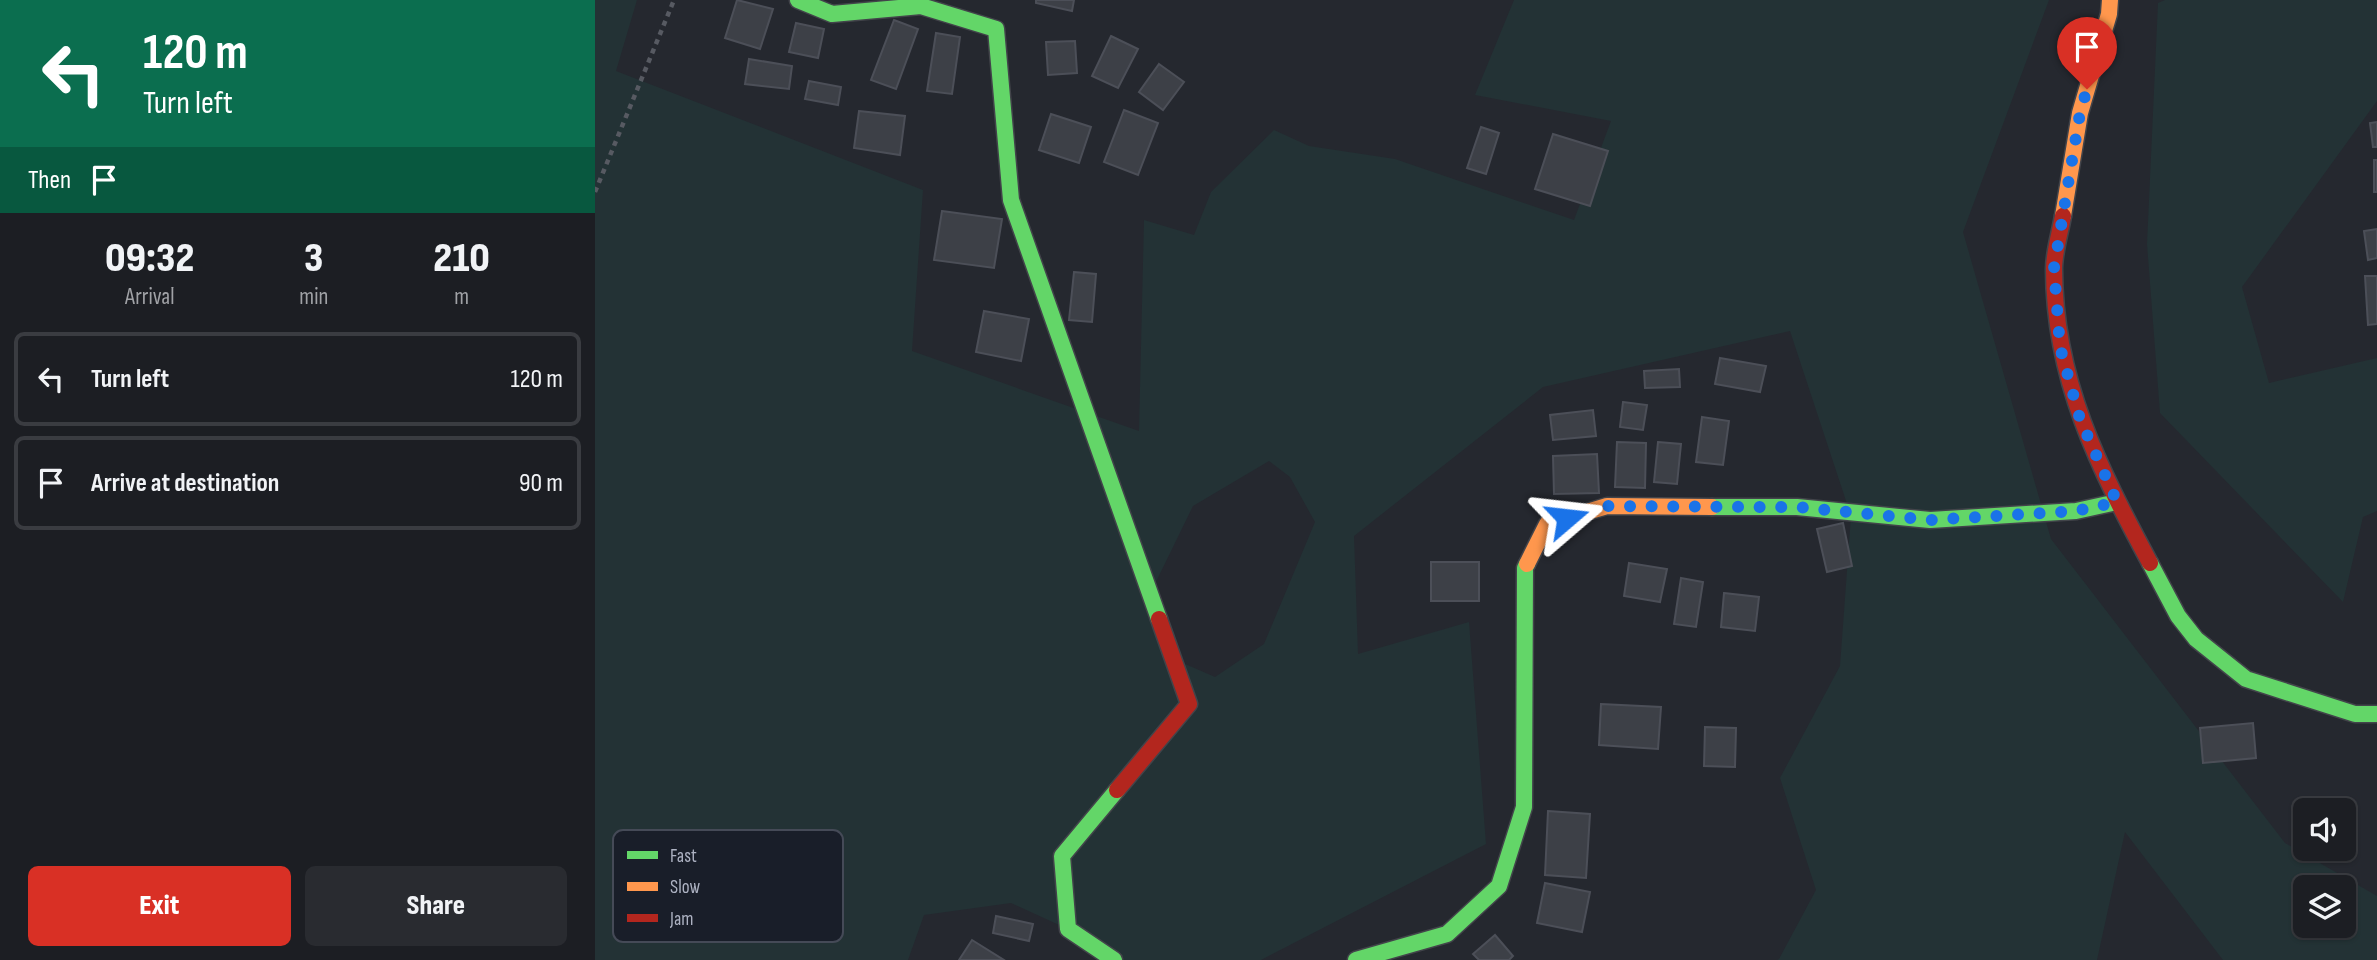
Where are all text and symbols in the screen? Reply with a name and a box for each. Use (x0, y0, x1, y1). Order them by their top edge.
pin (2057, 17, 2117, 89)
text: 120 m (143, 24, 248, 83)
icon: left (28, 28, 119, 119)
icon: arrive (2068, 28, 2106, 66)
text: Turn left (143, 84, 233, 123)
icon: arrive (85, 161, 123, 199)
text: Then (28, 165, 71, 196)
text: 09:32 (105, 233, 194, 284)
text: 3 (304, 233, 323, 284)
text: 210 (433, 233, 490, 284)
text: Arrival (125, 283, 174, 311)
text: min (299, 283, 328, 311)
text: m (454, 283, 469, 311)
icon: left (32, 360, 70, 398)
text: Turn left (91, 364, 169, 395)
text: 120 m (510, 364, 563, 395)
icon: arrive (32, 464, 70, 502)
text: Arrive at destination (91, 468, 279, 499)
text: 90 m (519, 468, 563, 499)
position arrow (1530, 481, 1604, 555)
map controls (2293, 798, 2356, 938)
button: sound (2293, 798, 2356, 861)
legend (613, 830, 843, 942)
text: Fast (670, 845, 697, 868)
button: Exit (28, 866, 291, 946)
button: Share (305, 866, 567, 946)
button: layers (2293, 875, 2356, 938)
text: Slow (670, 876, 700, 899)
text: Jam (669, 908, 693, 931)

